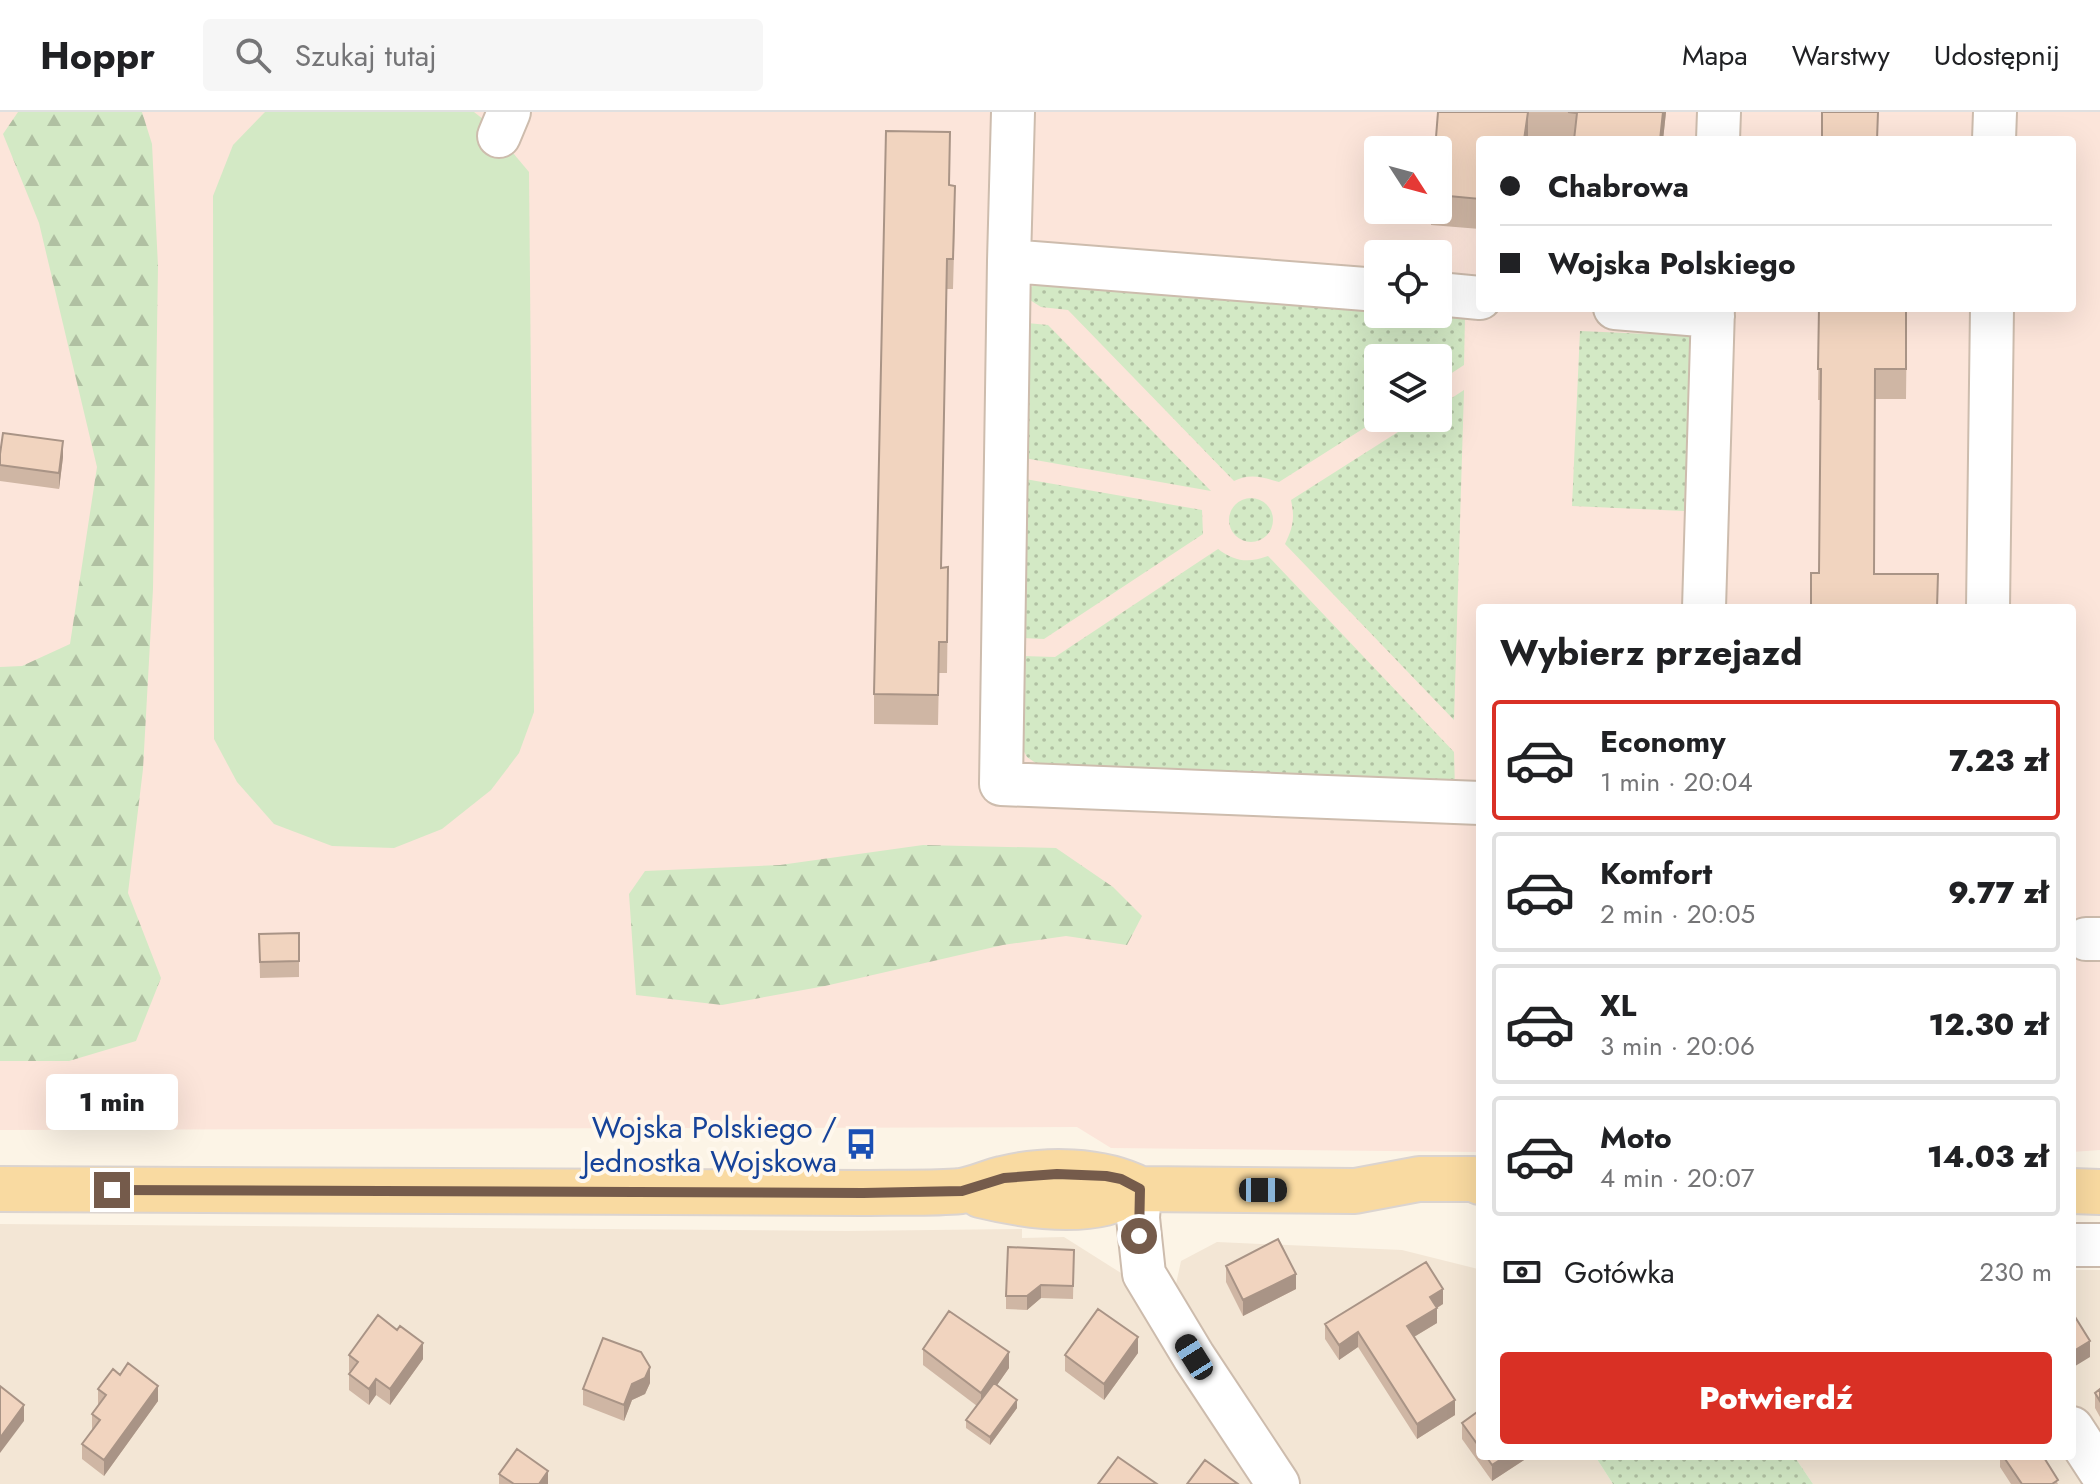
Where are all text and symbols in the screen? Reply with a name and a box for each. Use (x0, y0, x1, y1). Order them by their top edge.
search box (203, 19, 763, 91)
text: Hoppr (40, 28, 155, 83)
icon: search (231, 33, 275, 77)
text: Szukaj tutaj (295, 34, 437, 77)
text: Mapa (1682, 35, 1748, 76)
text: Warstwy (1792, 35, 1890, 76)
text: Udostępnij (1934, 35, 2060, 76)
north arrow (1364, 136, 1452, 224)
map controls (1364, 136, 1452, 432)
text: Chabrowa (1548, 165, 1689, 208)
button: locate (1364, 240, 1452, 328)
text: Wojska Polskiego (1548, 242, 1796, 285)
button: layers (1364, 344, 1452, 432)
text: Wybierz przejazd (1500, 626, 1803, 678)
text: Economy (1600, 720, 1726, 763)
icon: car (1504, 724, 1576, 796)
text: 7.23 zł (1949, 739, 2048, 782)
text: 1 min · 20:04 (1600, 763, 1753, 801)
text: Komfort (1600, 852, 1712, 895)
icon: car (1504, 856, 1576, 928)
text: 9.77 zł (1948, 871, 2048, 914)
text: 2 min · 20:05 (1600, 895, 1755, 933)
text: XL (1600, 984, 1636, 1027)
icon: car (1504, 988, 1576, 1060)
text: 12.30 zł (1928, 1003, 2048, 1046)
text: 3 min · 20:06 (1600, 1027, 1755, 1065)
callout: 1 min (46, 1074, 178, 1130)
text: 1 min (79, 1083, 145, 1121)
place label: Wojska Polskiego / Jednostka Wojskowa (578, 1106, 837, 1183)
text: Moto (1600, 1116, 1672, 1159)
icon: car (1504, 1120, 1576, 1192)
bus stop icon: Wojska Polskiego / Jednostka Wojskowa (844, 1127, 878, 1161)
text: 14.03 zł (1927, 1135, 2048, 1178)
text: 4 min · 20:07 (1600, 1159, 1755, 1197)
route end (94, 1172, 130, 1208)
car (1239, 1178, 1287, 1202)
route start (1121, 1218, 1157, 1254)
icon: cash (1500, 1250, 1544, 1294)
text: Gotówka (1564, 1251, 1675, 1294)
text: 230 m (1979, 1253, 2052, 1291)
car (1171, 1330, 1217, 1384)
button: Potwierdź (1500, 1352, 2052, 1444)

